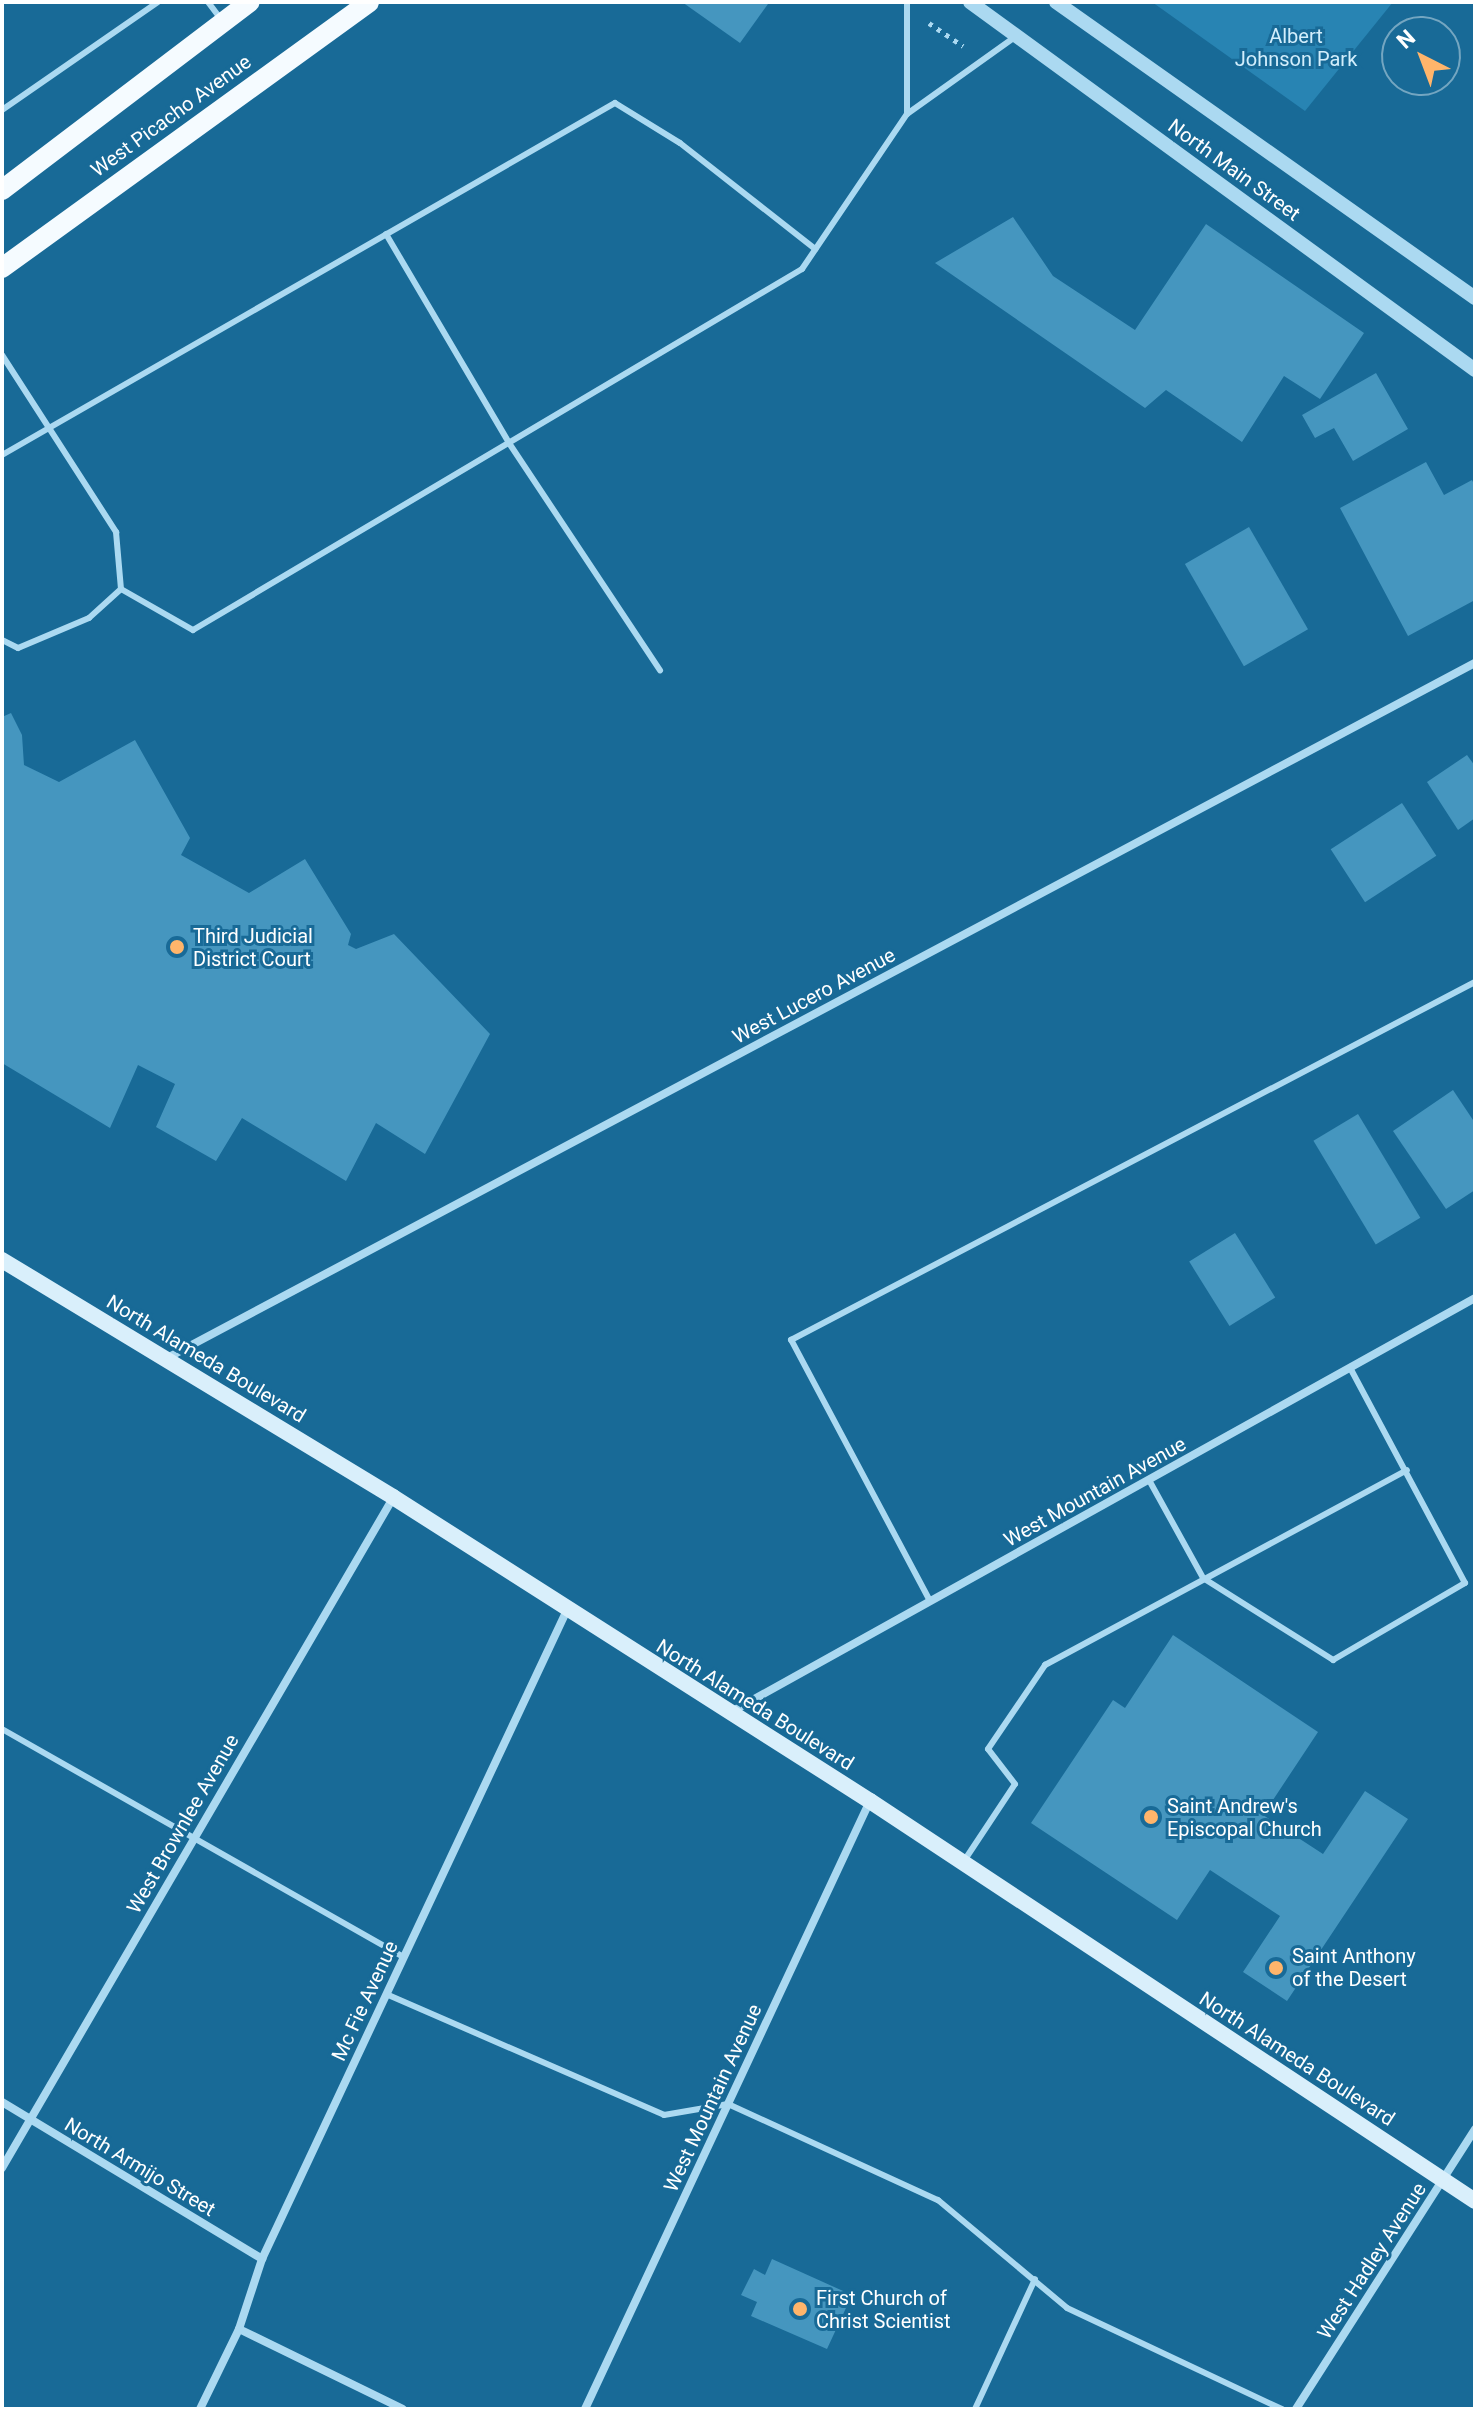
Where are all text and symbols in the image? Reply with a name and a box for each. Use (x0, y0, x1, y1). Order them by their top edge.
north arrow (1381, 16, 1461, 96)
park label: Albert Johnson Park (1235, 24, 1357, 71)
text: N (1392, 25, 1420, 54)
street label: West Picacho Avenue (86, 50, 256, 182)
street label: North Main Street (1163, 114, 1305, 226)
place label: Third Judicial District Court (193, 924, 313, 971)
marker: Third Judicial District Court (168, 938, 186, 956)
street label: West Lucero Avenue (729, 943, 899, 1049)
street label: North Alameda Boulevard (102, 1290, 310, 1428)
street label: West Mountain Avenue (1000, 1432, 1190, 1552)
street label: North Alameda Boulevard (652, 1634, 858, 1776)
street label: West Brownlee Avenue (122, 1730, 244, 1918)
place label: Saint Andrew's Episcopal Church (1167, 1794, 1322, 1841)
marker: Saint Andrew's Episcopal Church (1142, 1808, 1160, 1826)
street label: Mc Fie Avenue (327, 1937, 403, 2065)
place label: Saint Anthony of the Desert (1292, 1944, 1416, 1991)
marker: Saint Anthony of the Desert (1267, 1959, 1285, 1977)
street label: North Alameda Boulevard (1195, 1987, 1399, 2131)
street label: West Mountain Avenue (659, 2000, 767, 2196)
street label: North Armijo Street (60, 2113, 220, 2221)
street label: West Hadley Avenue (1313, 2178, 1431, 2344)
place label: First Church of Christ Scientist (816, 2286, 951, 2333)
marker: First Church of Christ Scientist (791, 2300, 809, 2318)

